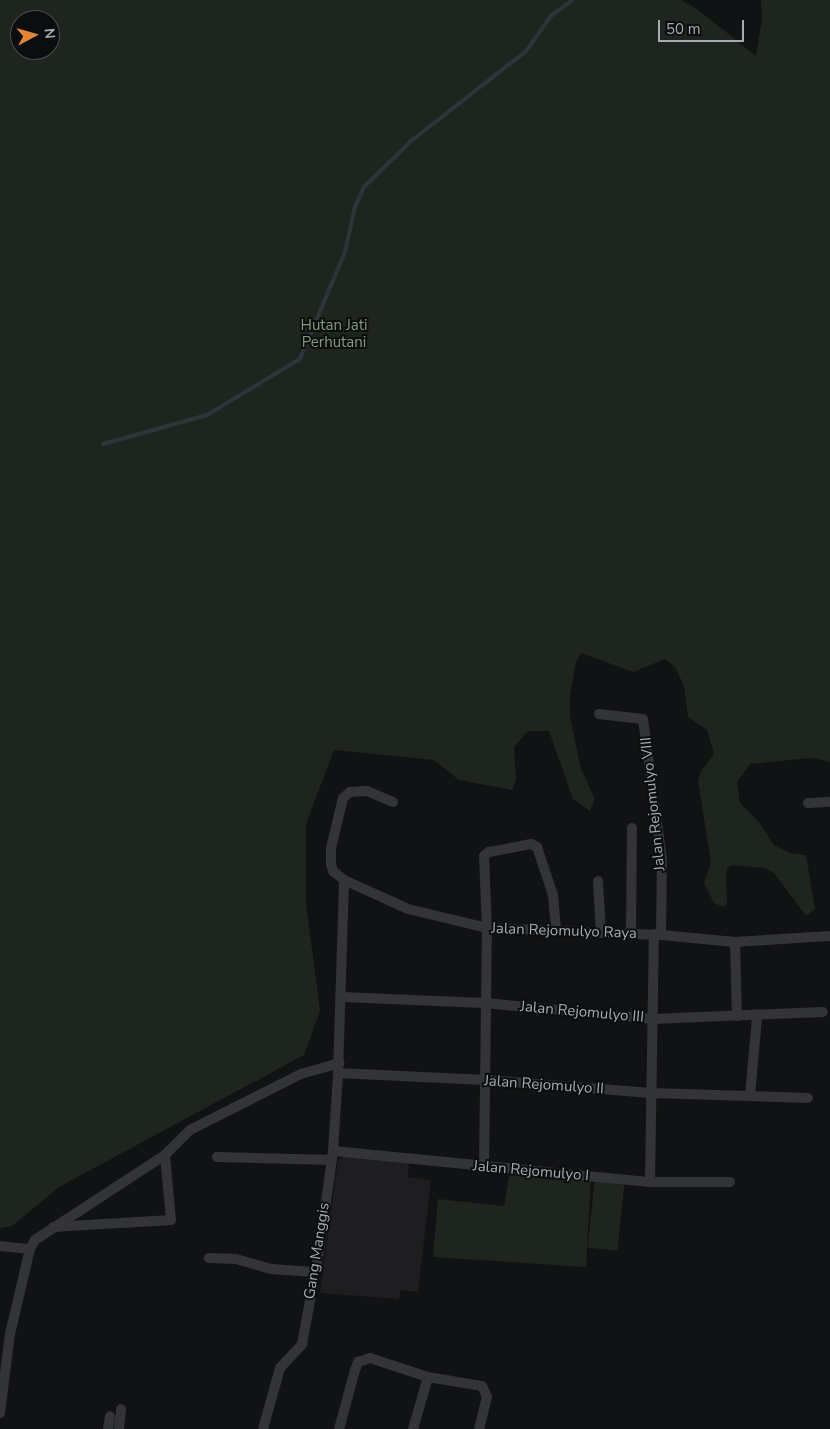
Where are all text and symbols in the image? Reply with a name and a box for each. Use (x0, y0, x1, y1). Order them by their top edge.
north arrow (10, 10, 60, 60)
scale bar (660, 10, 746, 42)
text: 50 m (666, 19, 701, 39)
text: N (39, 27, 59, 40)
park label: Hutan Jati Perhutani (301, 316, 367, 351)
street label: Jalan Rejomulyo VIII (637, 736, 669, 872)
street label: Jalan Rejomulyo Raya (491, 919, 637, 943)
street label: Jalan Rejomulyo III (519, 998, 645, 1026)
street label: Jalan Rejomulyo II (483, 1072, 605, 1098)
street label: Jalan Rejomulyo I (472, 1157, 590, 1185)
street label: Gang Manggis (300, 1201, 334, 1301)

